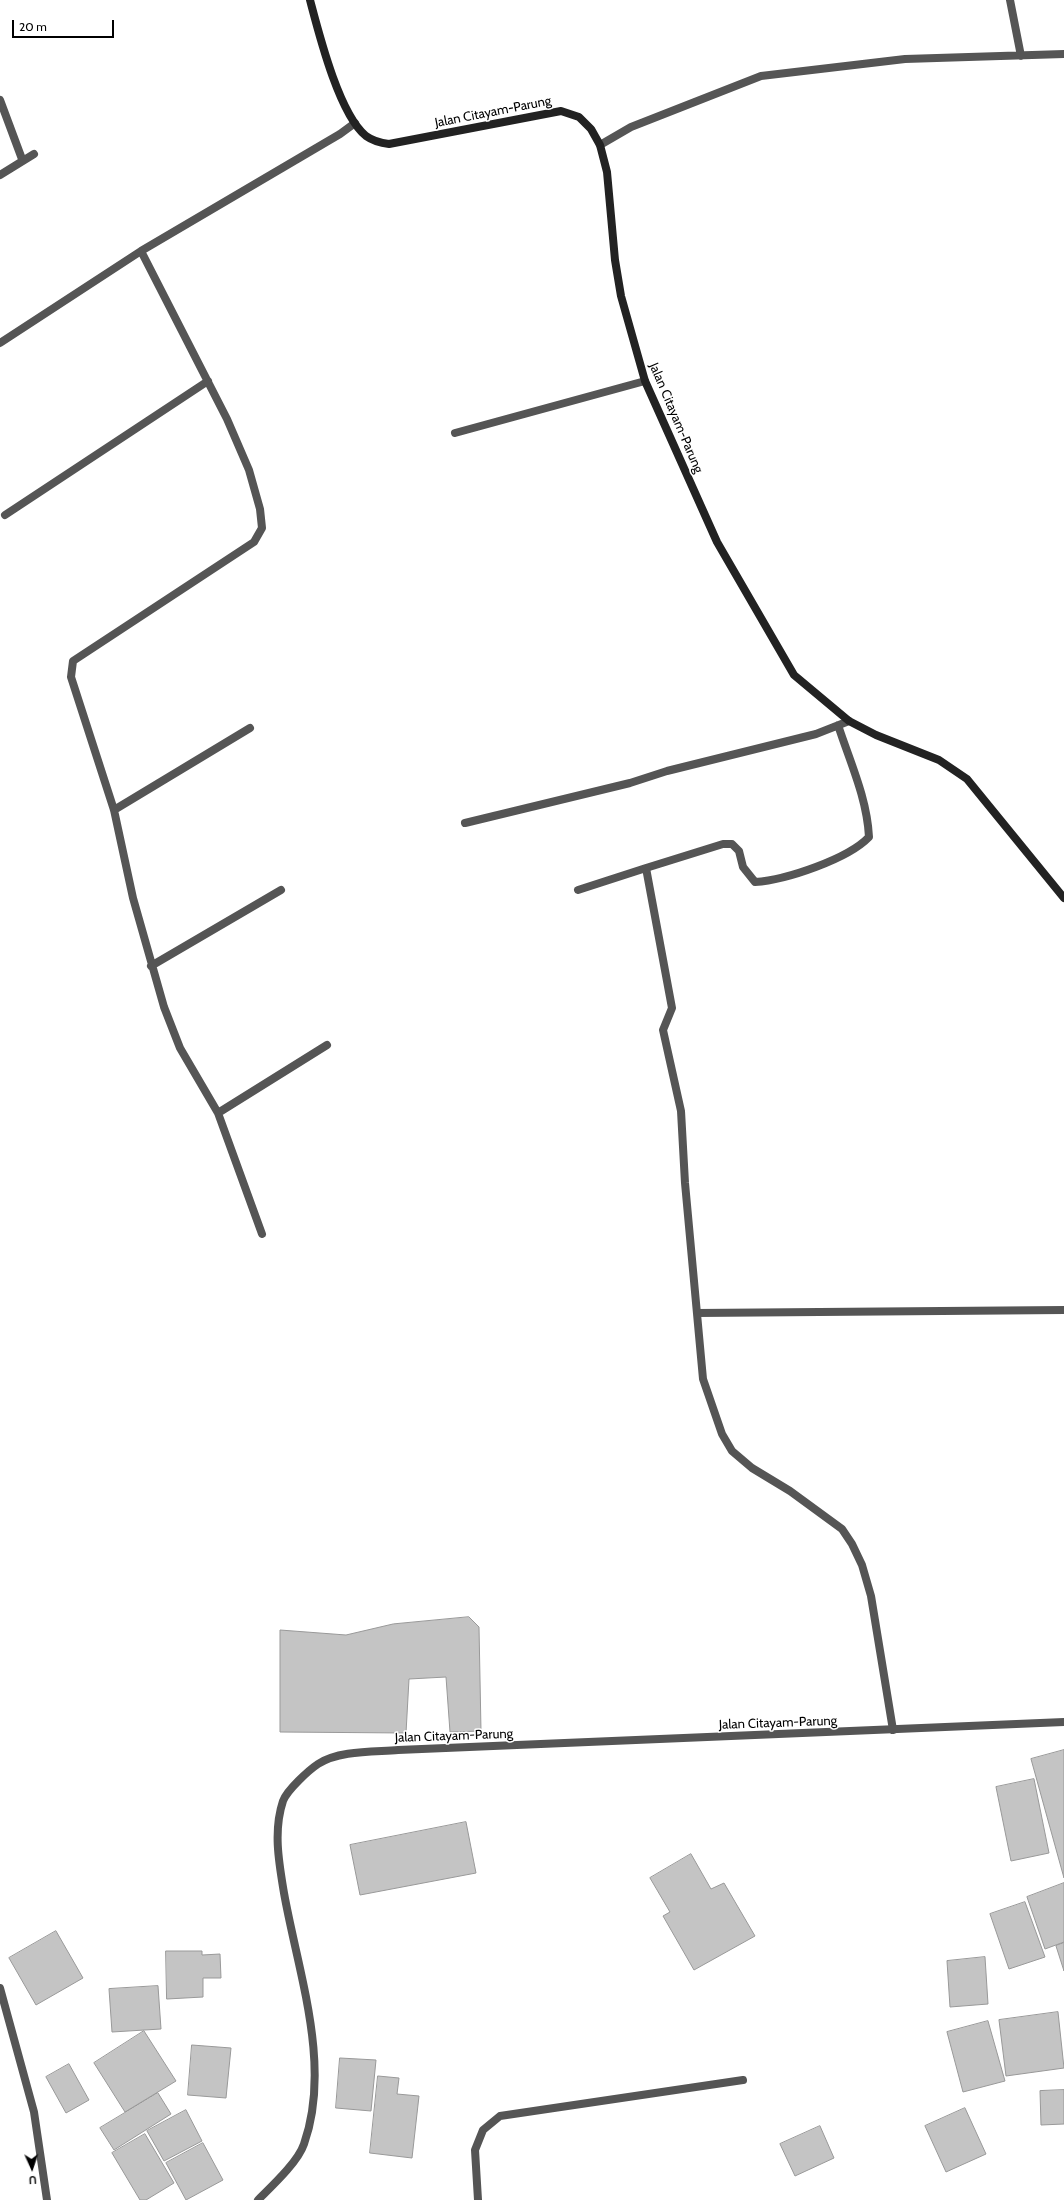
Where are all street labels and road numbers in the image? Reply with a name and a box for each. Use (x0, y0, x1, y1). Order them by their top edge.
street label: Jalan Citayam-Parung (433, 93, 553, 131)
street label: Jalan Citayam-Parung (646, 361, 706, 475)
street label: Jalan Citayam-Parung (719, 1713, 837, 1733)
street label: Jalan Citayam-Parung (395, 1726, 513, 1746)

